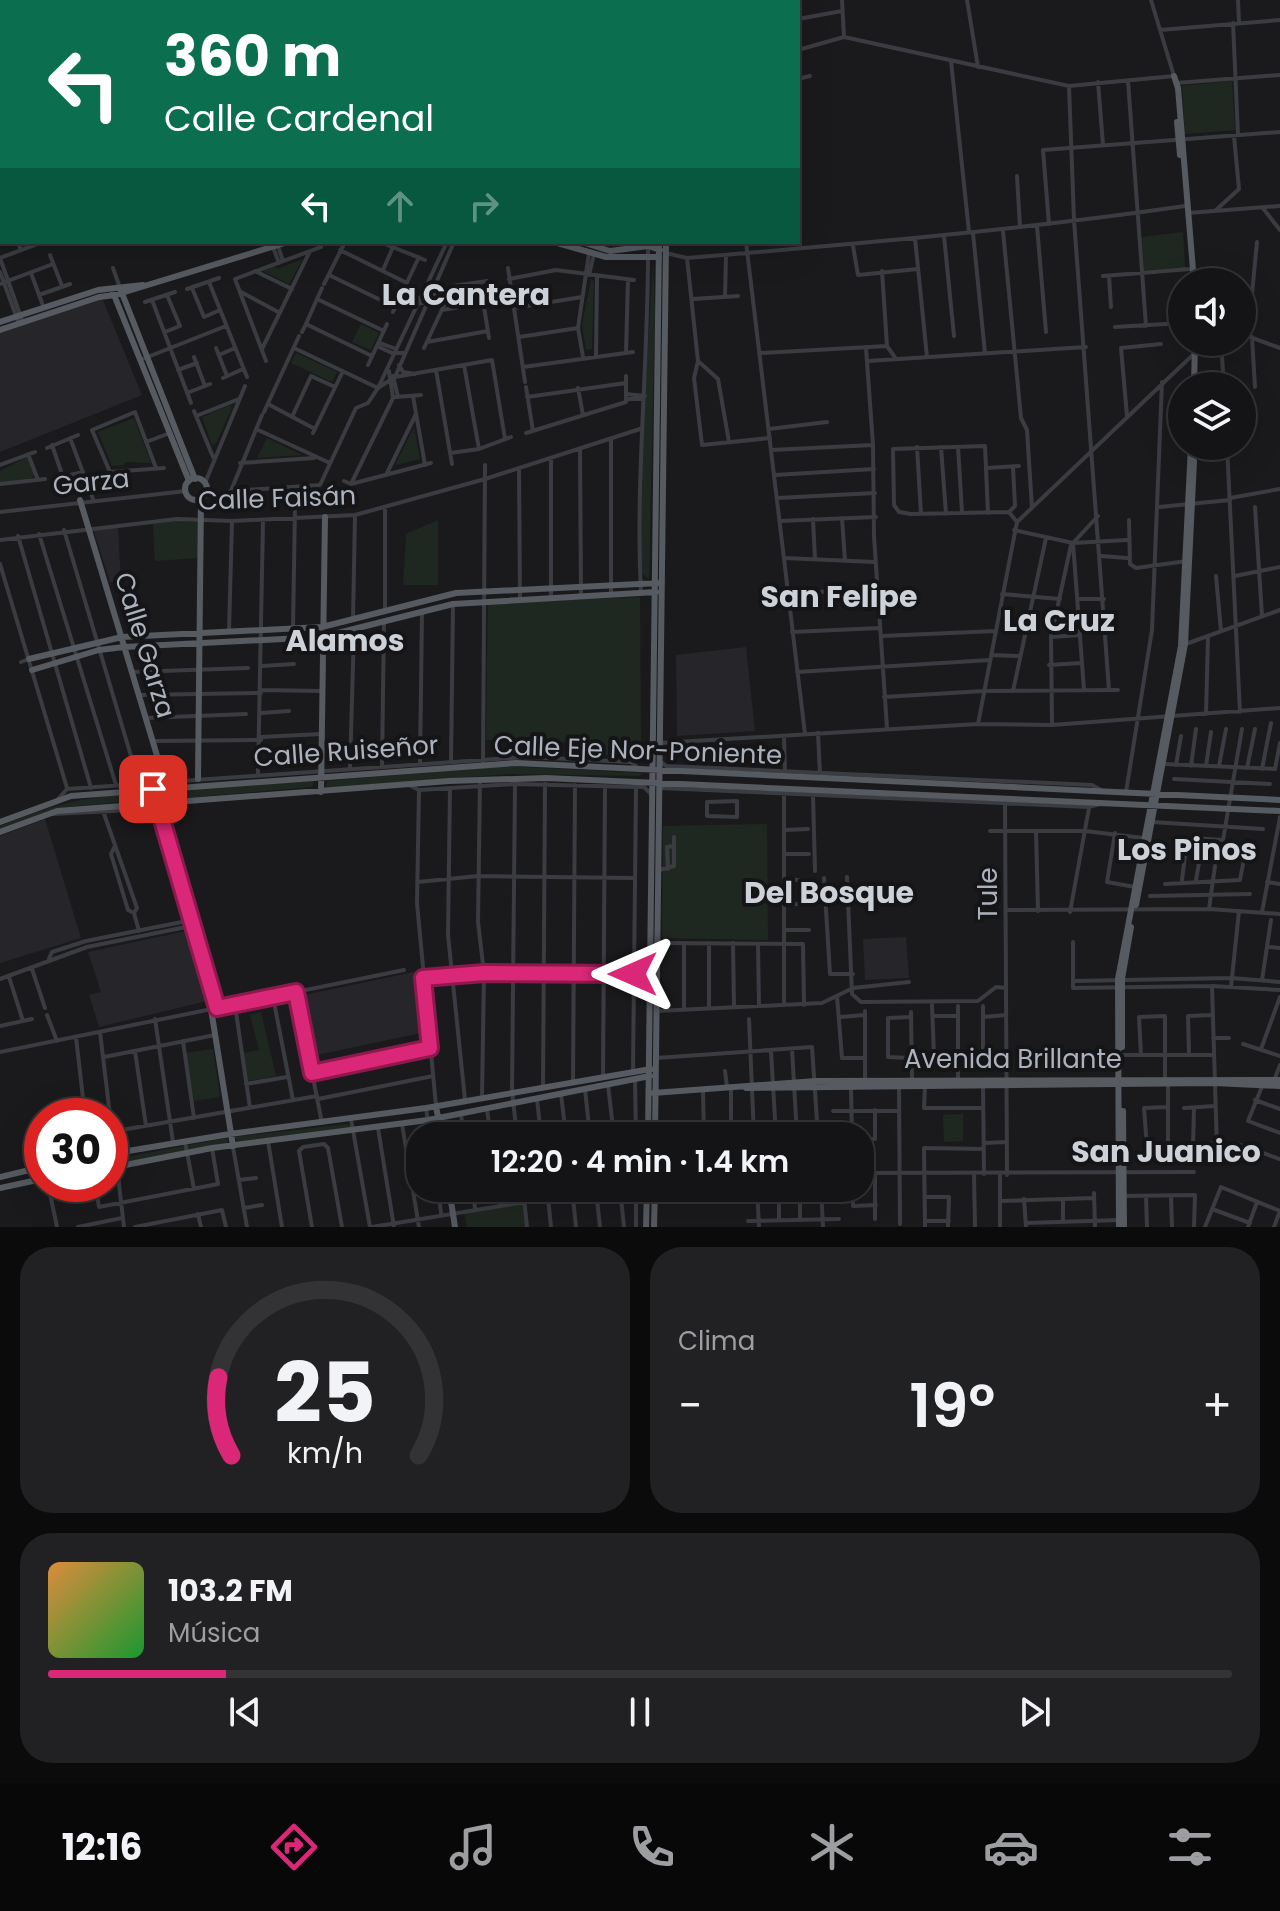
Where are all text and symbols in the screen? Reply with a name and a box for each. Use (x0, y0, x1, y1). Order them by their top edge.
text: 360 m (164, 17, 341, 96)
icon: left (32, 32, 136, 136)
text: Calle Cardenal (164, 93, 434, 144)
icon: left (294, 184, 338, 228)
icon: ahead (378, 184, 422, 228)
icon: right (462, 184, 506, 228)
map controls (1168, 268, 1256, 460)
button: sound (1168, 268, 1256, 356)
district label: La Cantera (382, 273, 550, 316)
button: layers (1168, 372, 1256, 460)
street label: Garza (51, 460, 131, 504)
street label: Calle Faisán (197, 477, 357, 519)
street label: Calle Garza (106, 568, 184, 722)
district label: San Felipe (761, 575, 917, 618)
district label: La Cruz (1003, 599, 1115, 642)
district label: Alamos (286, 619, 404, 662)
street label: Calle Ruiseñor (252, 727, 440, 775)
street label: Calle Eje Nor-Poniente (493, 727, 783, 773)
pin (119, 755, 187, 823)
icon: arrive (131, 767, 175, 811)
district label: Los Pinos (1117, 828, 1257, 871)
street label: Tule (970, 867, 1006, 921)
district label: Del Bosque (744, 871, 914, 914)
position arrow (591, 932, 675, 1016)
street label: Avenida Brillante (904, 1041, 1122, 1077)
speed limit sign: 30 (24, 1098, 128, 1202)
district label: San Juanico (1071, 1130, 1261, 1173)
text: 12:20 · 4 min · 1.4 km (491, 1140, 789, 1183)
text: Clima (678, 1323, 755, 1359)
text: 25 (274, 1335, 376, 1451)
text: 19° (909, 1364, 995, 1448)
text: − (678, 1375, 702, 1436)
text: + (1202, 1375, 1232, 1436)
text: km/h (287, 1433, 363, 1473)
text: 103.2 FM (168, 1569, 293, 1612)
text: Música (168, 1615, 260, 1651)
icon: previous (223, 1690, 267, 1734)
icon: pause (618, 1690, 662, 1734)
icon: next (1013, 1690, 1057, 1734)
icon: directions (266, 1819, 322, 1875)
icon: music (445, 1819, 501, 1875)
icon: phone (624, 1819, 680, 1875)
icon: climate (804, 1819, 860, 1875)
icon: car (983, 1819, 1039, 1875)
icon: filters (1162, 1819, 1218, 1875)
text: 12:16 (62, 1822, 142, 1873)

